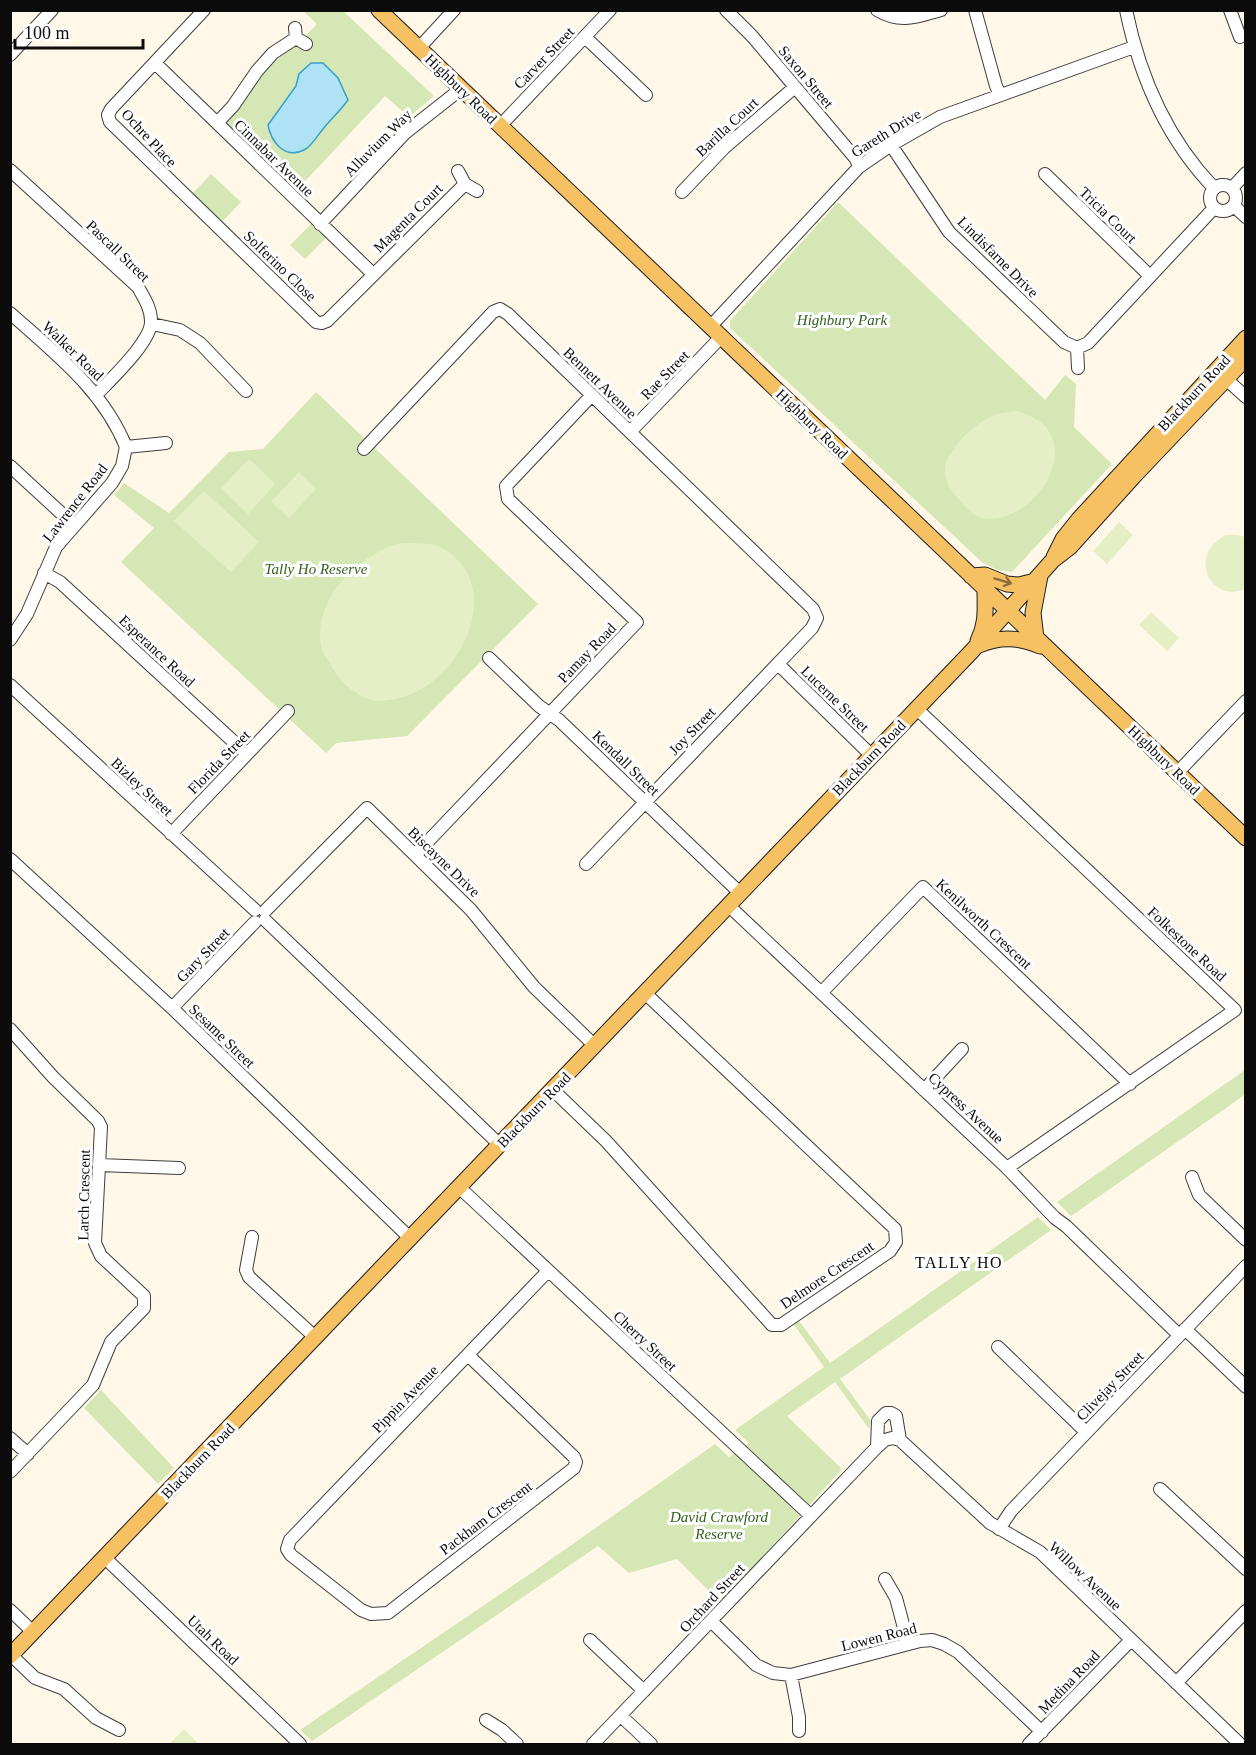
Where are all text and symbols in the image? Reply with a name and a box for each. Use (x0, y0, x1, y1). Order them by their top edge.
scale bar (15, 12, 142, 50)
text: 100 m (24, 23, 70, 43)
street label: Carver Street (511, 23, 578, 92)
street label: Saxon Street (775, 43, 837, 112)
street label: Highbury Road (422, 51, 500, 127)
street label: Barilla Court (693, 94, 762, 160)
street label: Gareth Drive (848, 105, 924, 161)
street label: Ochre Place (118, 106, 180, 170)
street label: Alluvium Way (341, 106, 415, 180)
street label: Cinnabar Avenue (231, 116, 317, 200)
street label: Magenta Court (370, 180, 446, 256)
street label: Tricia Court (1076, 184, 1140, 247)
street label: Lindisfarne Drive (954, 213, 1042, 301)
street label: Pascall Street (83, 217, 153, 286)
street label: Solferino Close (241, 228, 320, 305)
park label: Highbury Park (796, 312, 888, 328)
street label: Walker Road (39, 318, 107, 384)
street label: Bennett Avenue (560, 344, 640, 422)
street label: Rae Street (638, 347, 693, 403)
street label: Blackburn Road (1155, 351, 1234, 434)
street label: Highbury Road (773, 386, 851, 462)
street label: Lawrence Road (40, 460, 111, 545)
park label: Tally Ho Reserve (265, 561, 368, 577)
one-way arrow (993, 576, 1012, 587)
street label: Esperance Road (116, 612, 198, 690)
street label: Pamay Road (555, 620, 620, 686)
street label: Lucerne Street (798, 663, 873, 736)
street label: Joy Street (666, 703, 719, 758)
street label: Blackburn Road (829, 717, 909, 799)
street label: Highbury Road (1125, 722, 1203, 798)
street label: Florida Street (185, 726, 254, 797)
street label: Kendall Street (589, 727, 663, 799)
street label: Bizley Street (108, 755, 177, 820)
street label: Biscayne Drive (405, 824, 483, 900)
street label: Kenilworth Crescent (933, 876, 1036, 973)
street label: Folkestone Road (1145, 904, 1230, 985)
street label: Gary Street (173, 924, 233, 985)
street label: Sesame Street (186, 1001, 259, 1072)
street label: Blackburn Road (494, 1069, 574, 1151)
street label: Cypress Avenue (925, 1069, 1007, 1147)
street label: Larch Crescent (75, 1148, 93, 1241)
street label: Delmore Crescent (777, 1238, 877, 1312)
district label: TALLY HO (915, 1254, 1003, 1271)
street label: Cherry Street (610, 1308, 680, 1375)
street label: Clivejay Street (1073, 1348, 1147, 1424)
street label: Pippin Avenue (369, 1362, 441, 1436)
street label: Blackburn Road (158, 1420, 238, 1502)
street label: Packham Crescent (437, 1478, 536, 1558)
park label: David Crawford Reserve (669, 1509, 769, 1542)
street label: Willow Avenue (1046, 1538, 1125, 1614)
street label: Orchard Street (676, 1560, 748, 1636)
street label: Utah Road (184, 1612, 242, 1669)
street label: Lowen Road (840, 1620, 919, 1654)
street label: Medina Road (1035, 1647, 1103, 1717)

